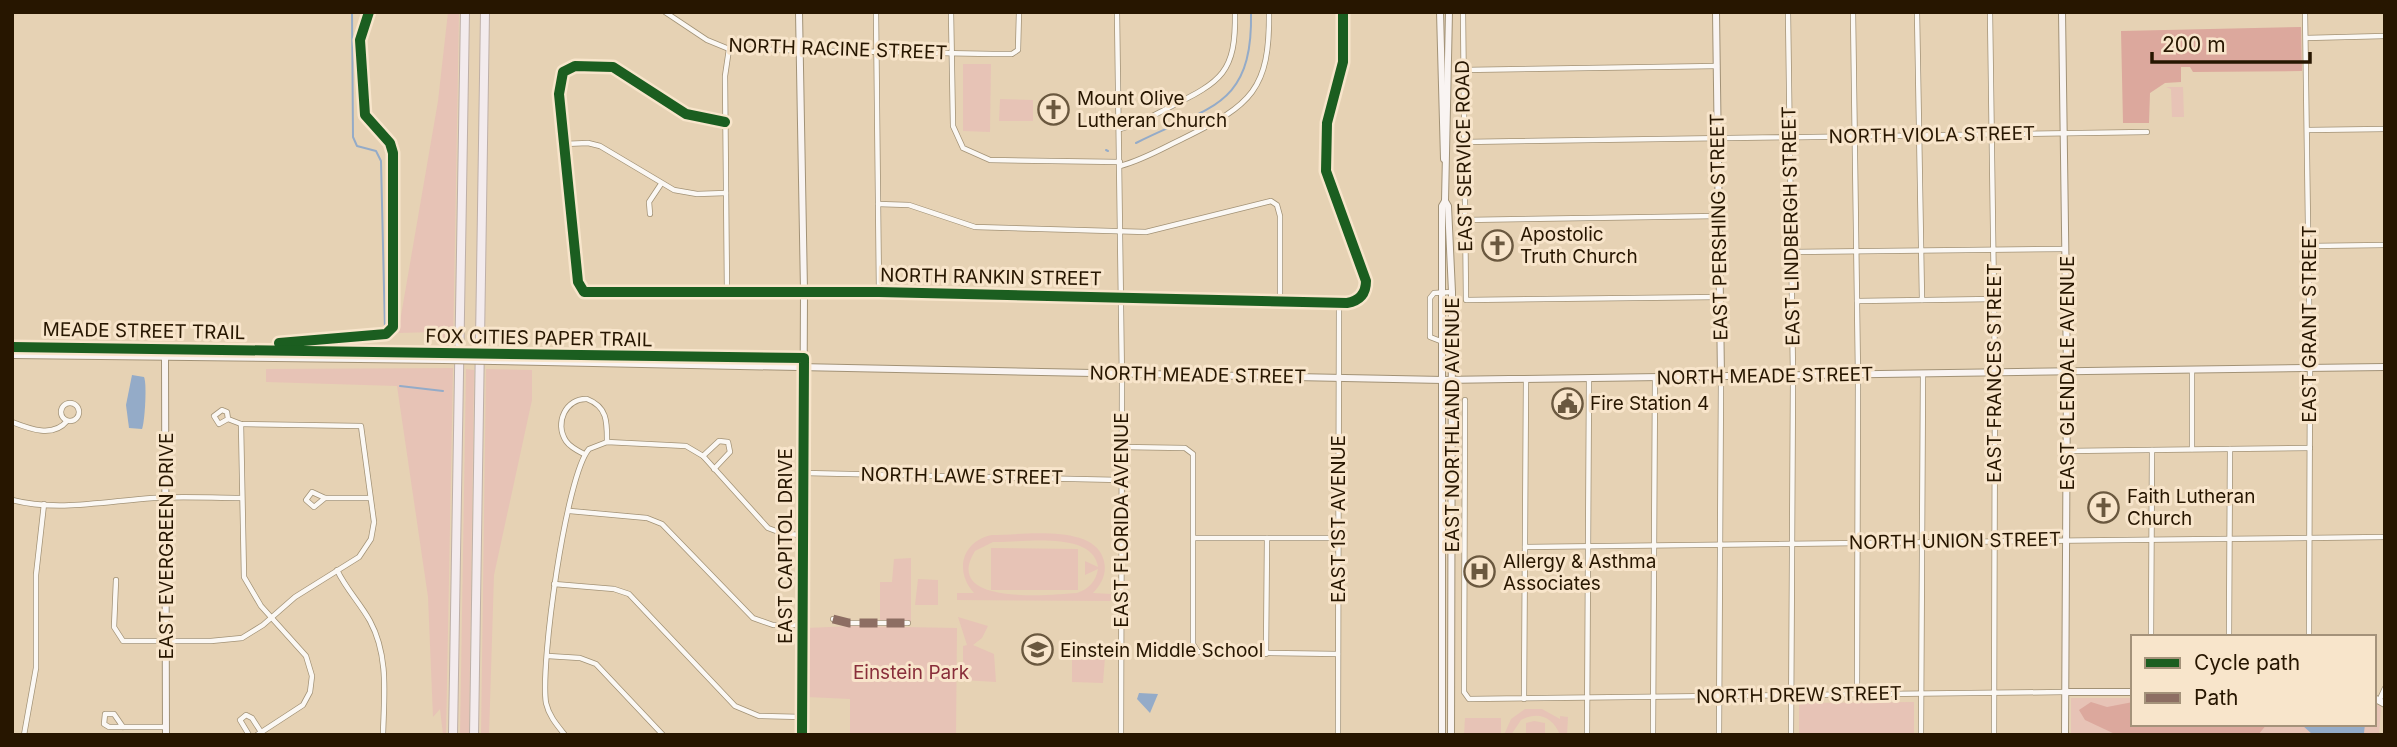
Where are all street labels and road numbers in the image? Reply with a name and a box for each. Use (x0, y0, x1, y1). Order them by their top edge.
street label: NORTH RACINE STREET (728, 34, 948, 64)
street label: EAST SERVICE ROAD (1451, 60, 1477, 252)
street label: EAST LINDBERGH STREET (1777, 106, 1805, 346)
street label: EAST PERSHING STREET (1706, 113, 1732, 341)
street label: NORTH VIOLA STREET (1829, 122, 2035, 148)
street label: EAST GRANT STREET (2298, 225, 2321, 423)
street label: EAST GLENDALE AVENUE (2056, 256, 2079, 490)
street label: EAST FRANCES STREET (1983, 263, 2006, 483)
street label: NORTH RANKIN STREET (880, 264, 1102, 290)
street label: EAST NORTHLAND AVENUE (1441, 297, 1464, 553)
street label: MEADE STREET TRAIL (42, 318, 246, 344)
street label: FOX CITIES PAPER TRAIL (425, 325, 653, 351)
street label: NORTH MEADE STREET (1089, 362, 1307, 388)
street label: NORTH MEADE STREET (1656, 363, 1874, 389)
street label: EAST FLORIDA AVENUE (1110, 412, 1133, 628)
street label: EAST EVERGREEN DRIVE (155, 433, 178, 659)
street label: EAST 1ST AVENUE (1327, 435, 1350, 603)
street label: EAST CAPITOL DRIVE (774, 448, 797, 644)
street label: NORTH LAWE STREET (860, 463, 1064, 489)
street label: NORTH UNION STREET (1849, 528, 2061, 554)
street label: NORTH DREW STREET (1696, 682, 1902, 708)

